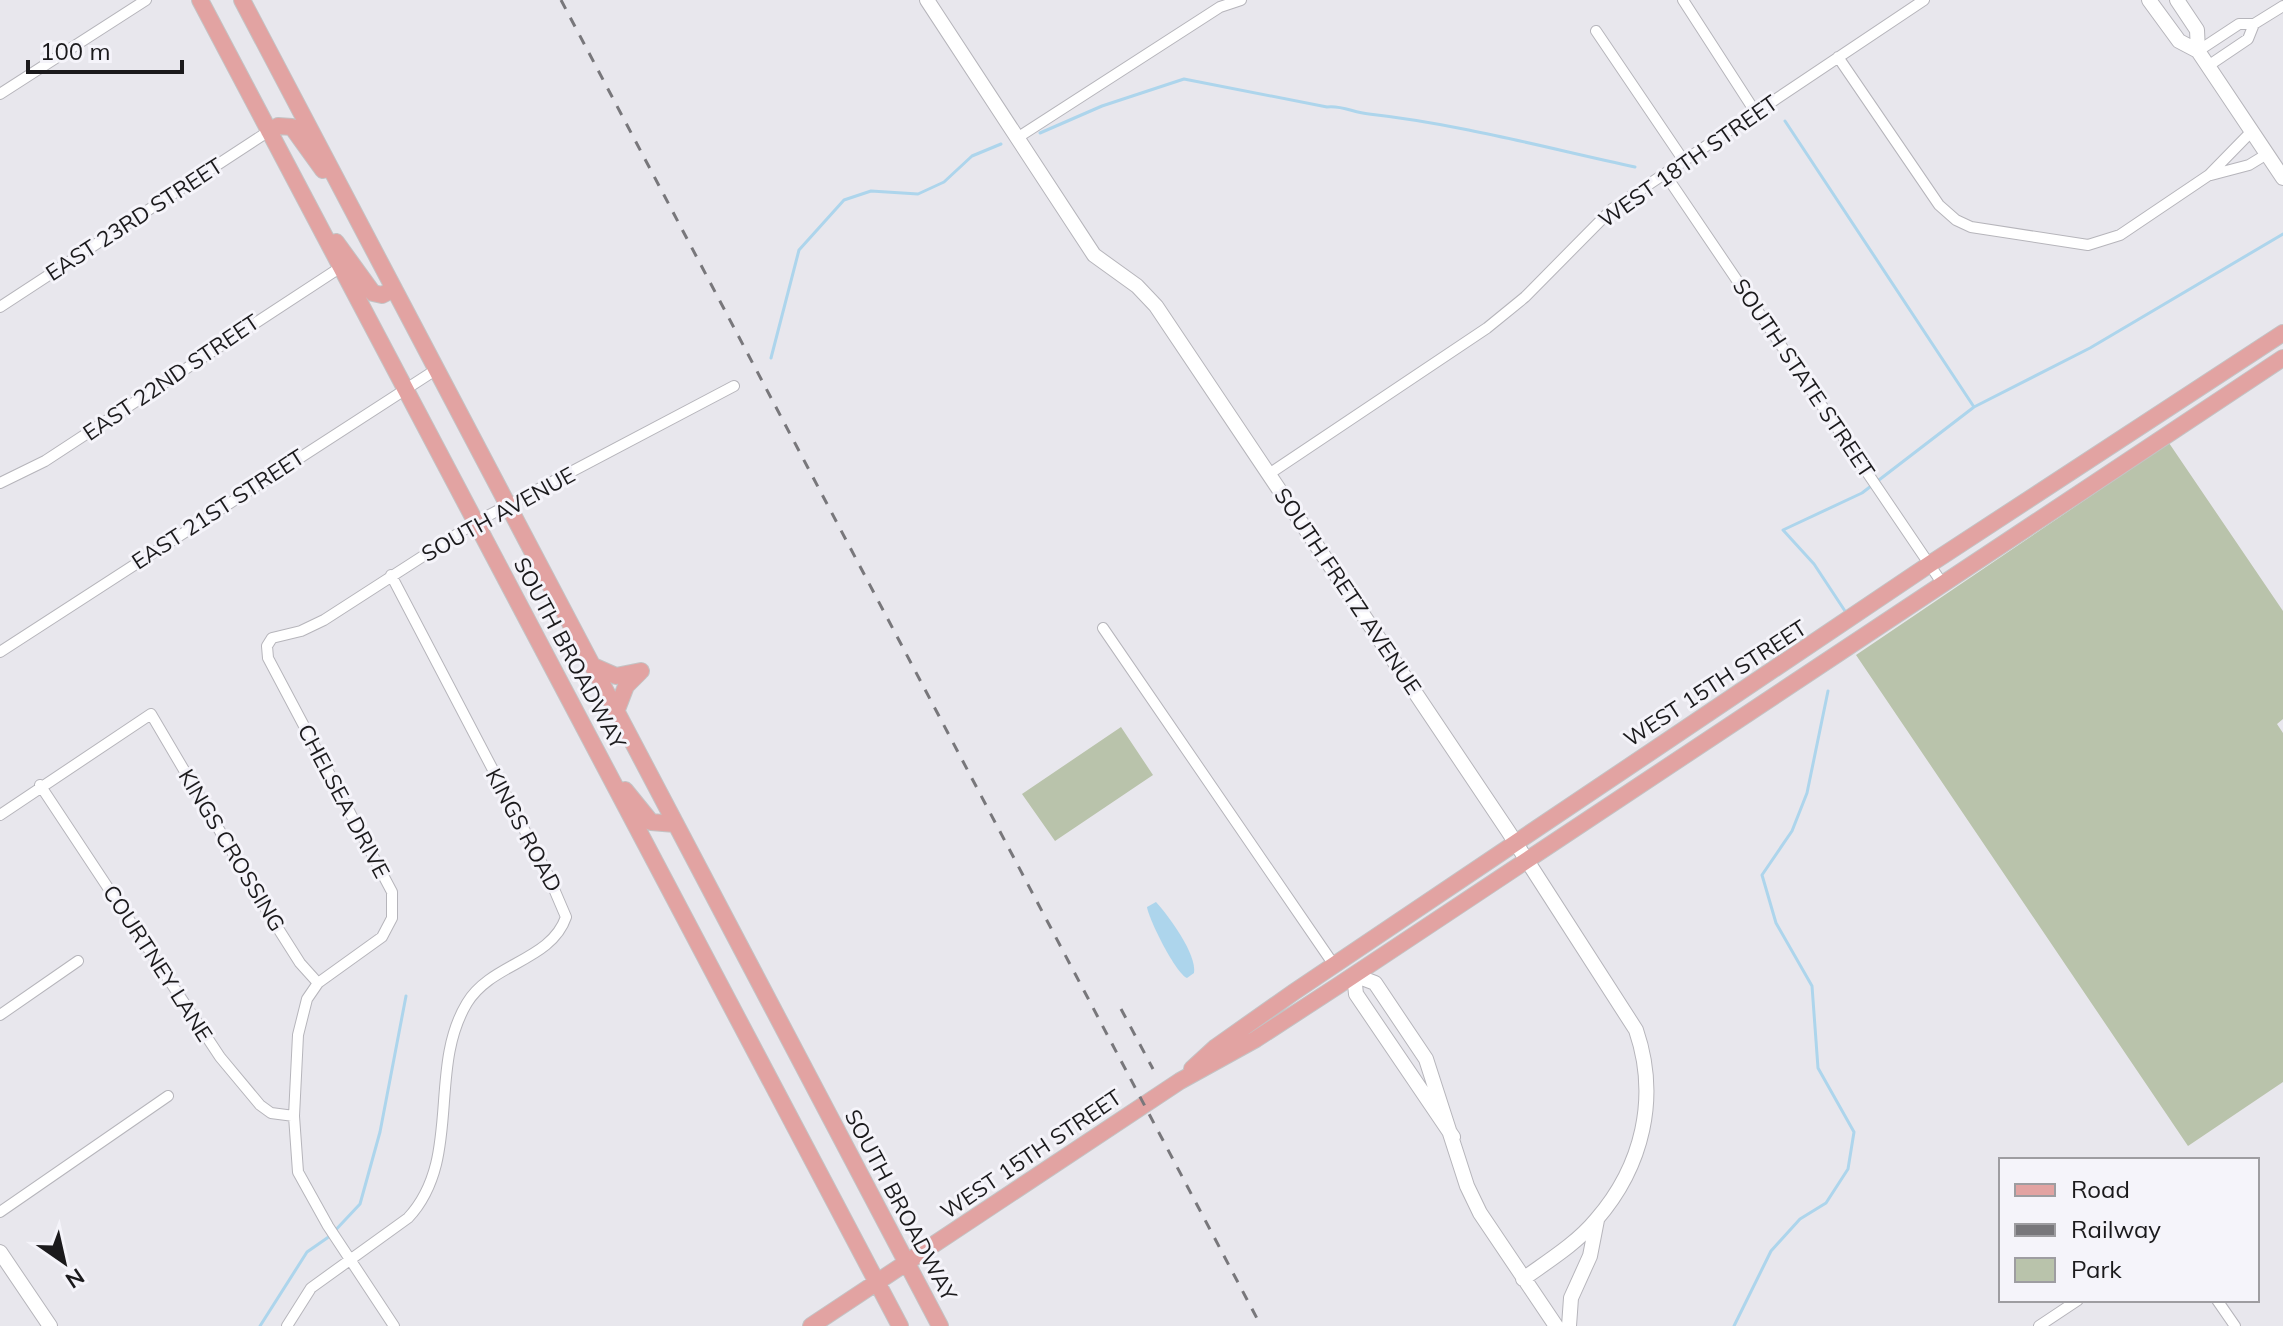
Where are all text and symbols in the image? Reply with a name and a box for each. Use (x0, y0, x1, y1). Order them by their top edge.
scale bar (28, 24, 182, 74)
text: 100 m (40, 36, 111, 66)
street label: WEST 18TH STREET (1593, 89, 1783, 233)
street label: EAST 23RD STREET (40, 151, 228, 287)
street label: SOUTH STATE STREET (1727, 273, 1881, 483)
street label: EAST 22ND STREET (77, 308, 265, 446)
street label: EAST 21ST STREET (126, 443, 310, 575)
street label: SOUTH AVENUE (416, 460, 580, 568)
street label: SOUTH FRETZ AVENUE (1268, 482, 1428, 700)
street label: SOUTH BROADWAY (508, 552, 633, 754)
street label: WEST 15TH STREET (1618, 613, 1812, 753)
street label: CHELSEA DRIVE (292, 719, 396, 883)
street label: KINGS ROAD (480, 763, 568, 897)
street label: KINGS CROSSING (173, 764, 291, 936)
street label: COURTNEY LANE (97, 879, 219, 1047)
street label: WEST 15TH STREET (935, 1083, 1127, 1225)
street label: SOUTH BROADWAY (839, 1104, 964, 1306)
legend (1999, 1158, 2259, 1302)
text: Road (2071, 1174, 2130, 1204)
text: Railway (2071, 1214, 2161, 1244)
north arrow (24, 1222, 104, 1302)
text: Park (2071, 1254, 2122, 1284)
text: N (60, 1262, 90, 1295)

